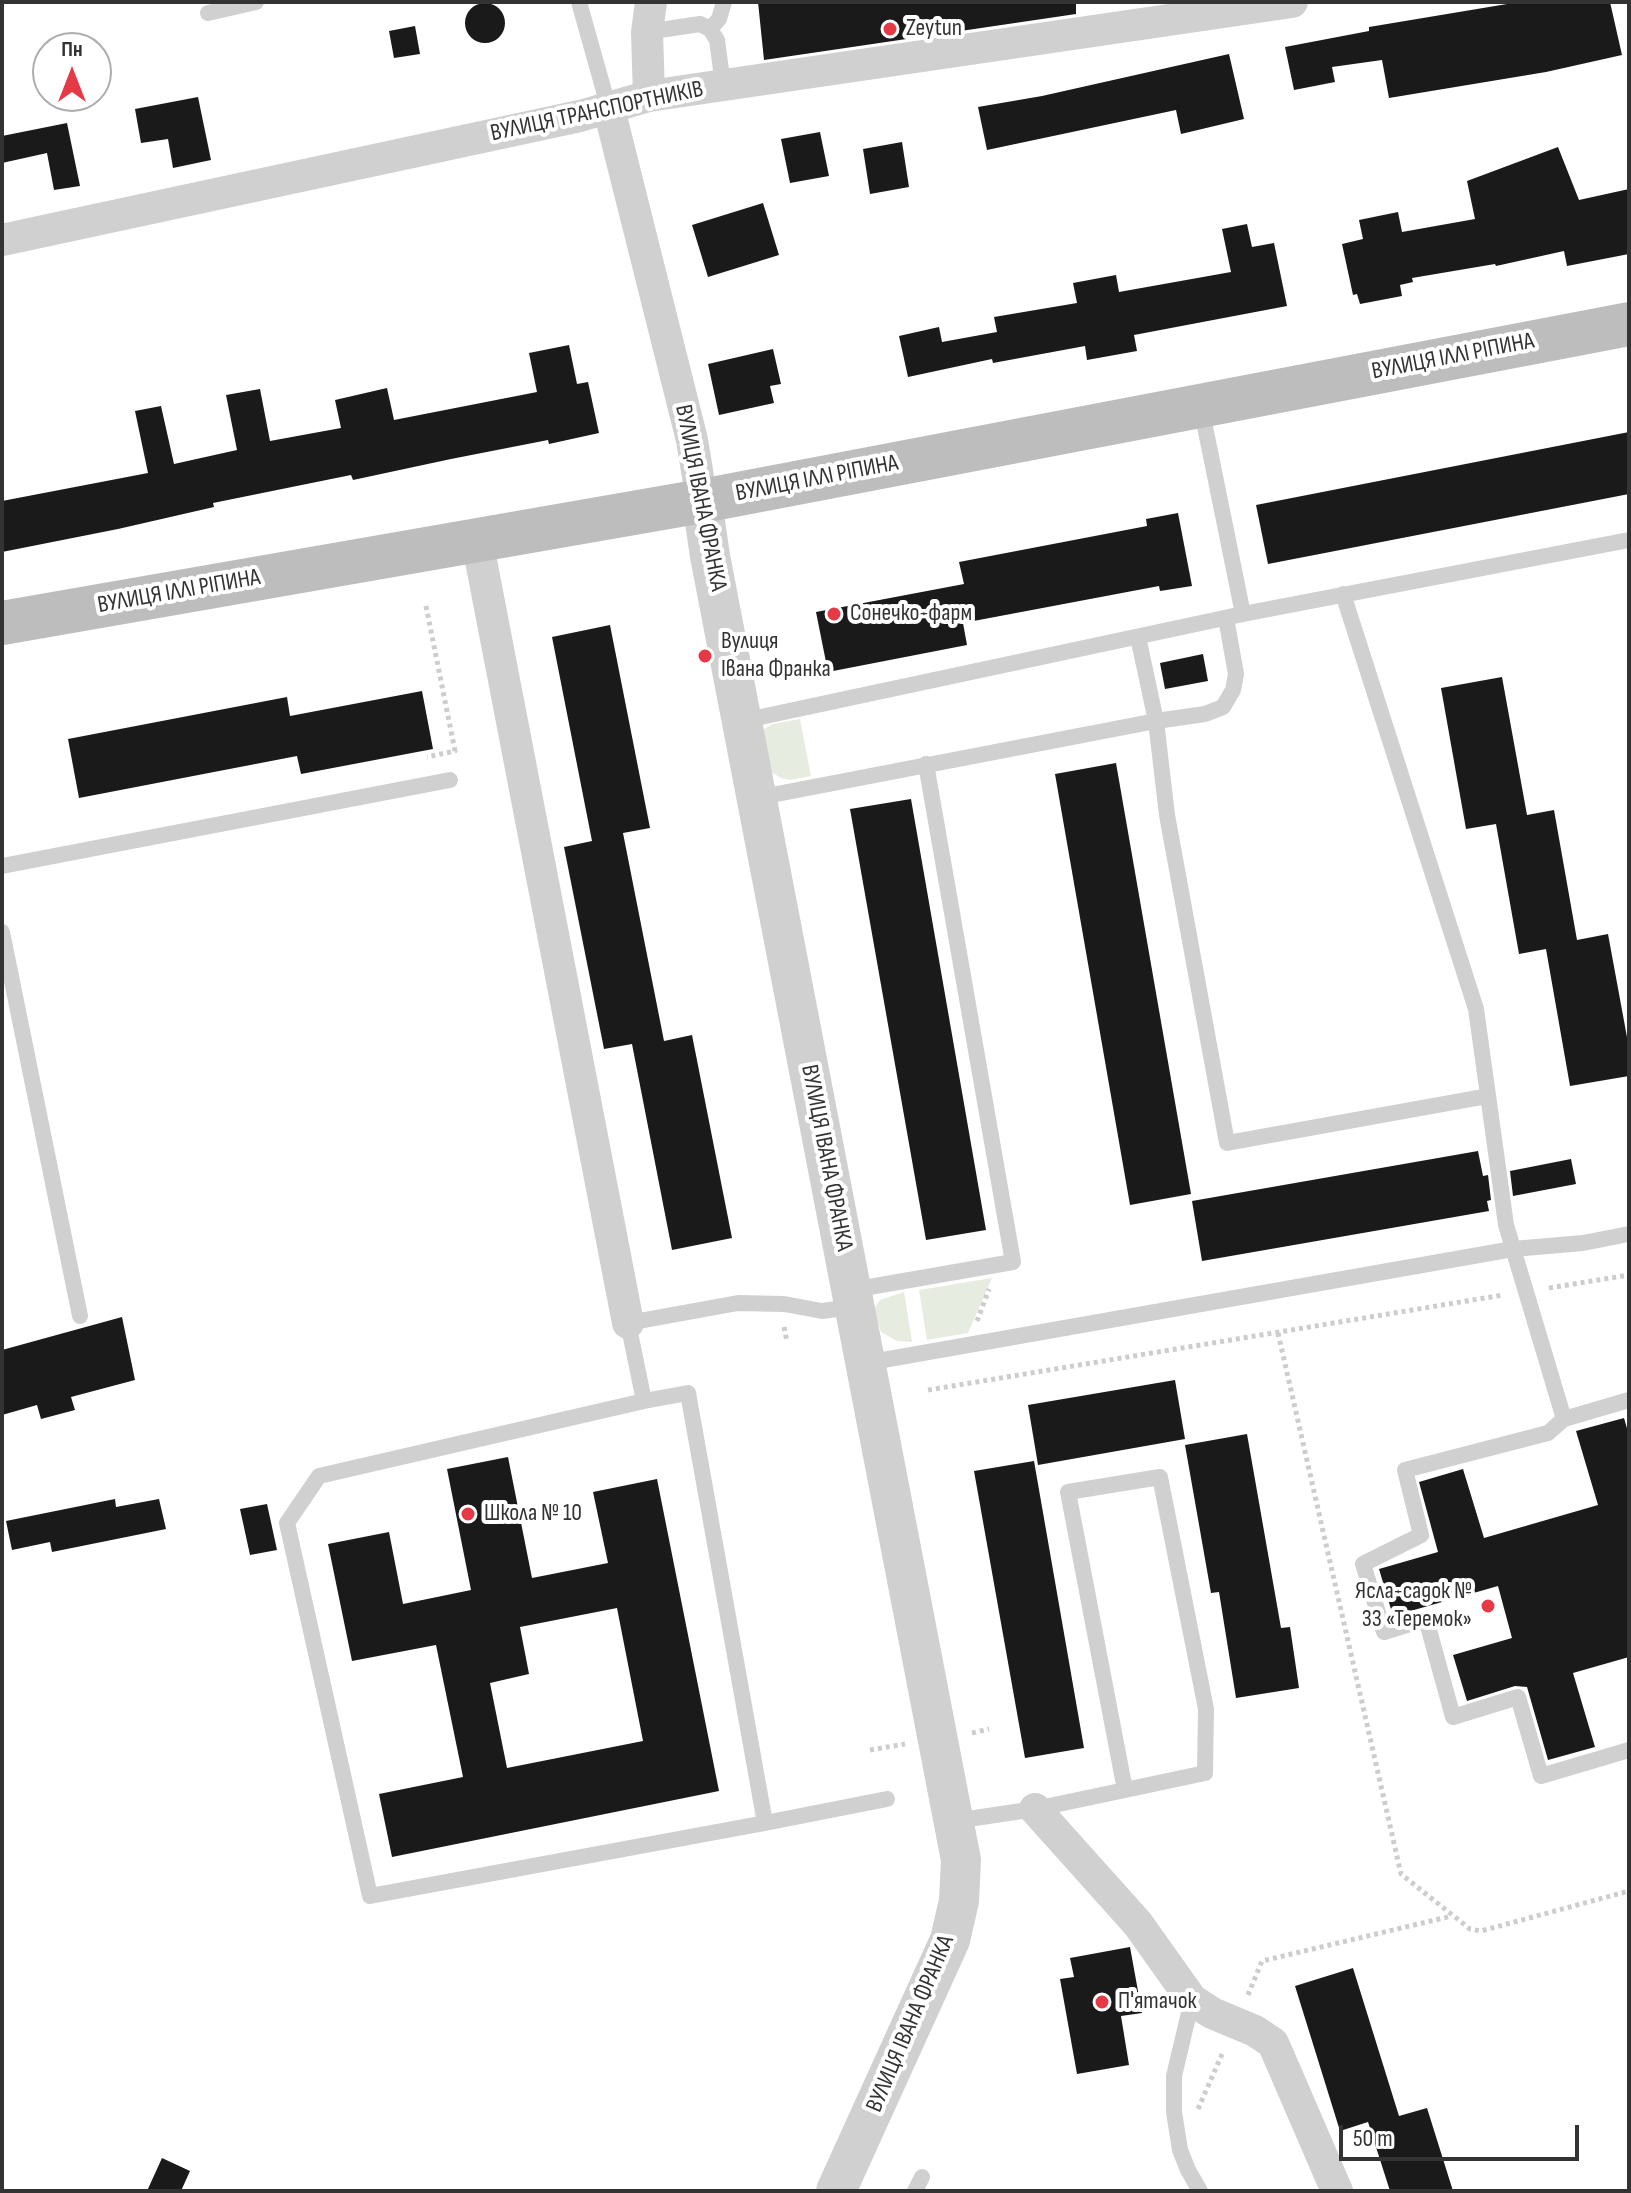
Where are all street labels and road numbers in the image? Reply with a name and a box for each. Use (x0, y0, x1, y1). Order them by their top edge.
street label: ВУЛИЦЯ ТРАНСПОРТНИКІВ (488, 75, 706, 149)
street label: ВУЛИЦЯ ІЛЛІ РІПИНА (1369, 327, 1537, 387)
street label: ВУЛИЦЯ ІВАНА ФРАНКА (668, 402, 732, 594)
street label: ВУЛИЦЯ ІЛЛІ РІПИНА (733, 449, 901, 509)
street label: ВУЛИЦЯ ІЛЛІ РІПИНА (95, 564, 263, 620)
street label: ВУЛИЦЯ ІВАНА ФРАНКА (794, 1062, 858, 1254)
street label: ВУЛИЦЯ ІВАНА ФРАНКА (861, 1931, 961, 2117)

